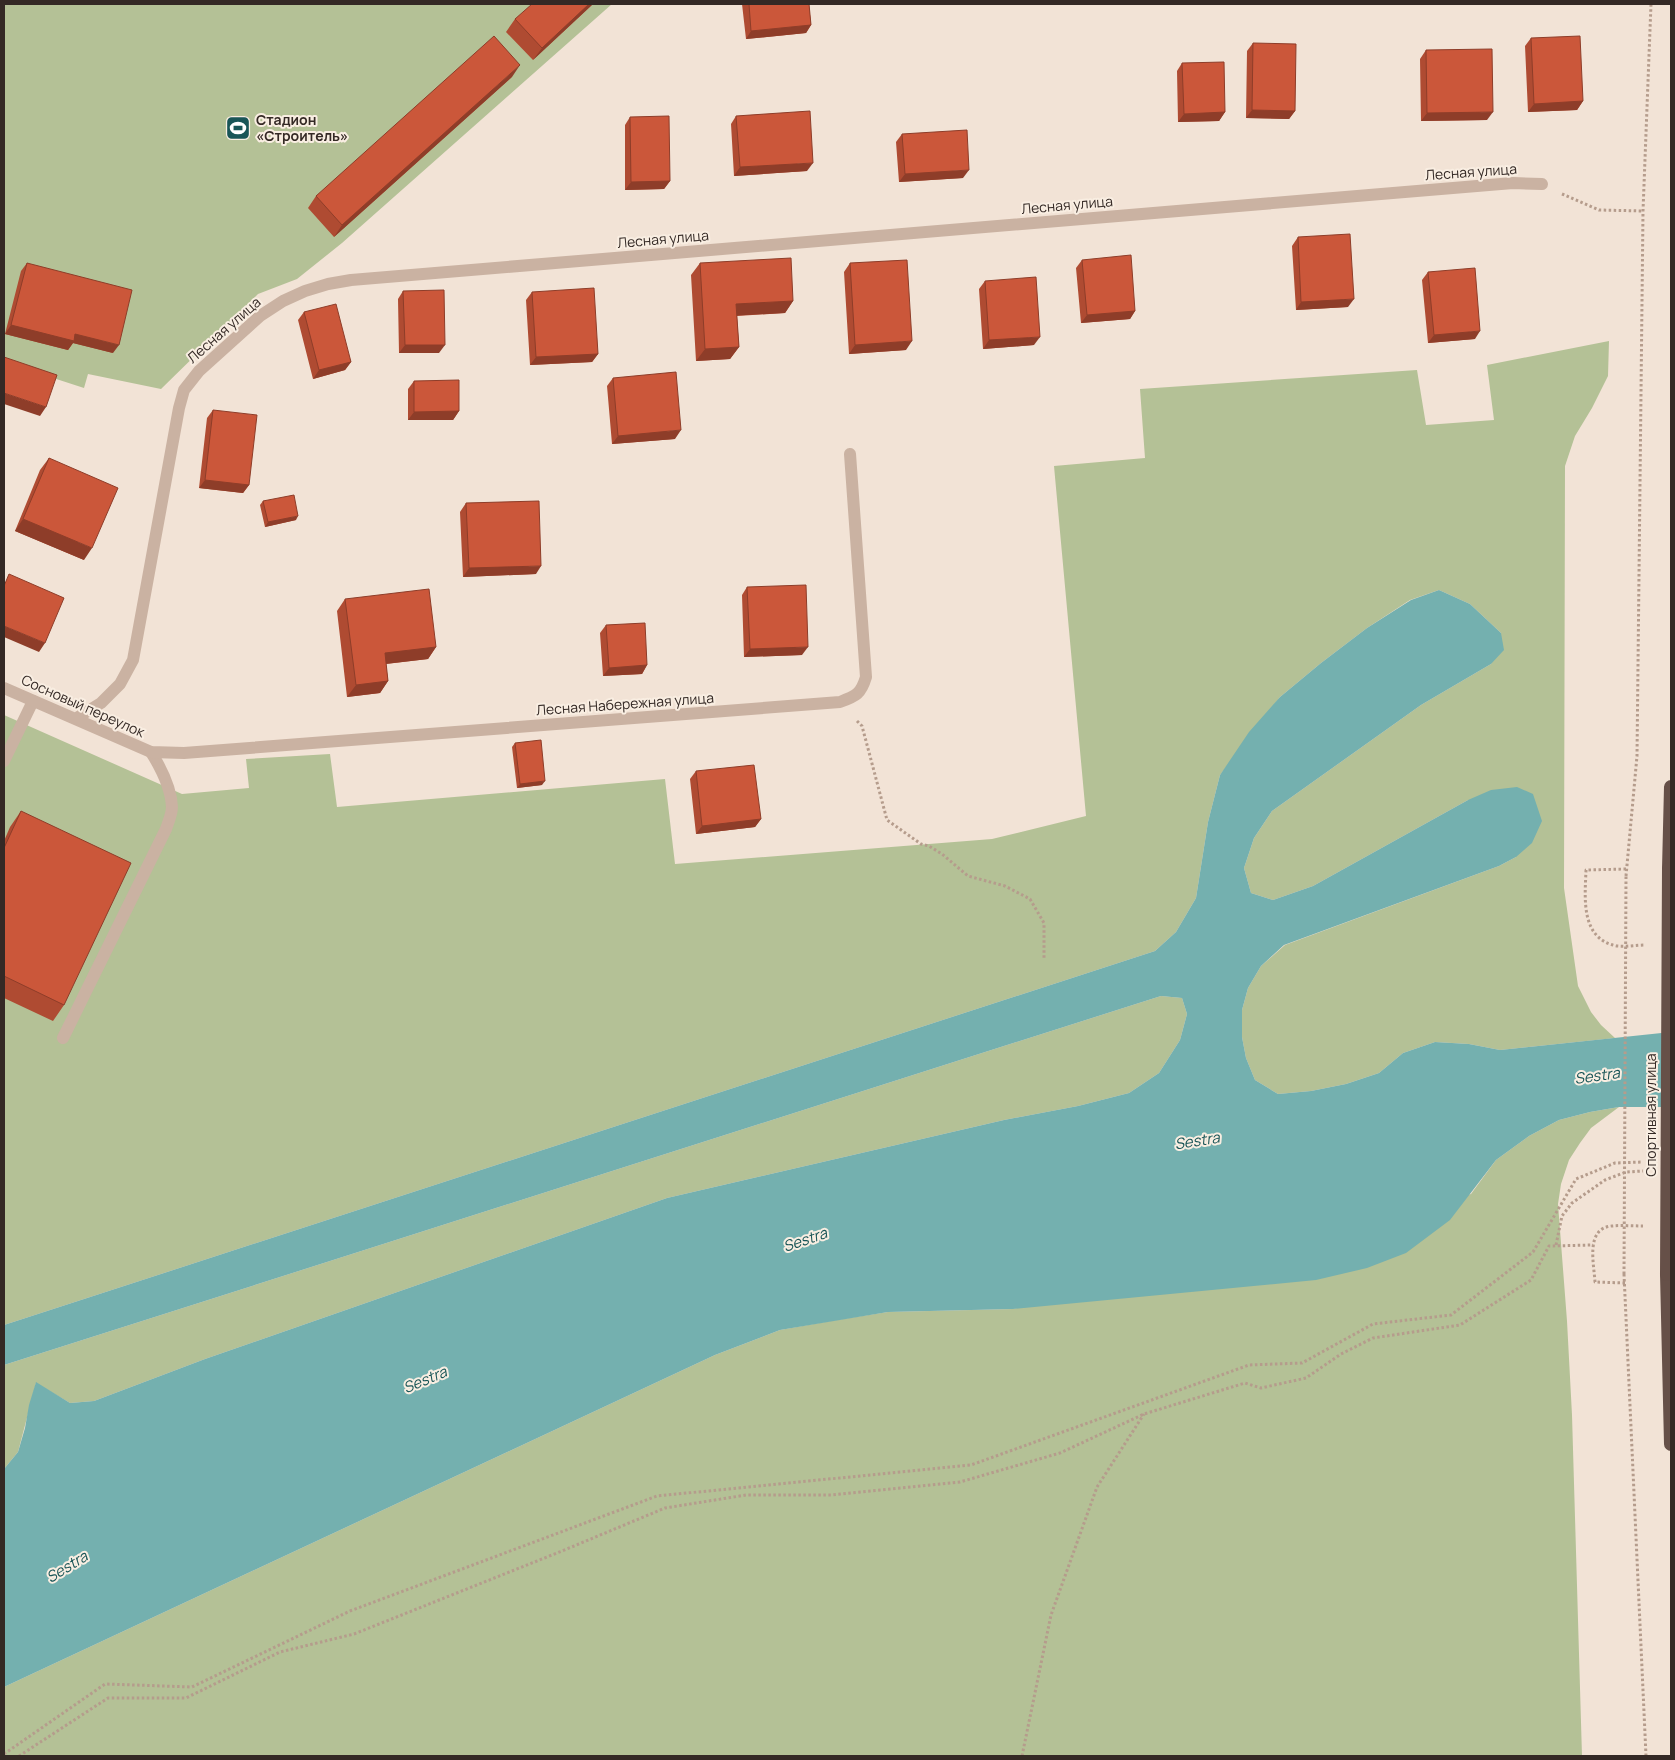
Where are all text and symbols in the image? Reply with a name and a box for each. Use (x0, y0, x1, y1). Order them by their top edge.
place label: Стадион «Строитель» (256, 110, 348, 145)
sports icon: Стадион «Строитель» (225, 115, 251, 141)
street label: Лесная улица (1424, 159, 1517, 184)
street label: Лесная улица (1020, 191, 1114, 218)
street label: Лесная улица (616, 225, 710, 252)
street label: Лесная улица (183, 292, 265, 367)
street label: Сосновый переулок (19, 670, 149, 742)
street label: Лесная Набережная улица (535, 688, 714, 719)
street label: Спортивная улица (1641, 1053, 1660, 1177)
water label: Sestra (1573, 1062, 1621, 1089)
water label: Sestra (1173, 1126, 1222, 1154)
water label: Sestra (780, 1222, 830, 1257)
water label: Sestra (400, 1361, 450, 1398)
water label: Sestra (42, 1545, 92, 1587)

